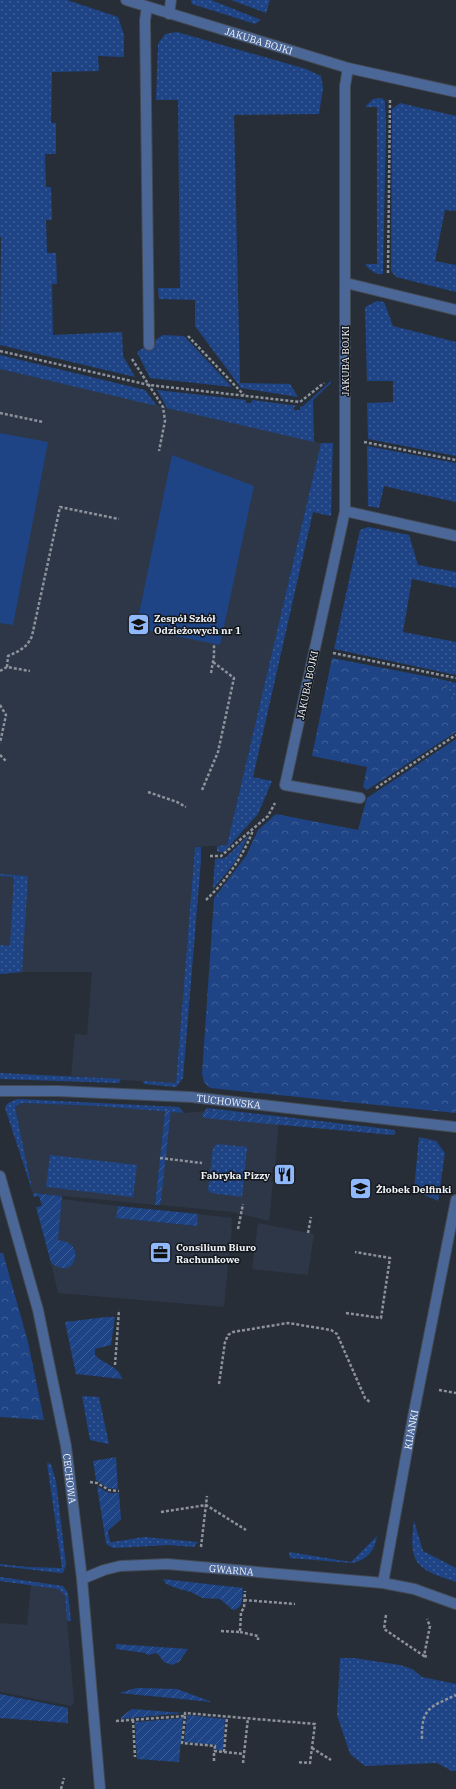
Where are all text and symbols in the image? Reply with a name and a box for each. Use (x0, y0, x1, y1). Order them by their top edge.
street label: JAKUBA BOJKI (223, 25, 294, 58)
street label: JAKUBA BOJKI (339, 326, 352, 396)
school or university icon: Zespół Szkół Odzieżowych nr 1 (126, 611, 152, 637)
place label: Zespół Szkół Odzieżowych nr 1 (154, 612, 241, 637)
street label: JAKUBA BOJKI (294, 649, 321, 721)
street label: TUCHOWSKA (196, 1092, 262, 1112)
restaurant icon: Fabryka Pizzy (272, 1162, 298, 1188)
place label: Fabryka Pizzy (201, 1169, 270, 1182)
school or university icon: Żłobek Delfinki (347, 1176, 373, 1202)
place label: Żłobek Delfinki (376, 1183, 452, 1196)
office icon: Consilium Biuro Rachunkowe (147, 1240, 173, 1266)
place label: Consilium Biuro Rachunkowe (176, 1241, 256, 1266)
street label: KIJANKI (401, 1409, 421, 1450)
street label: CECHOWA (60, 1453, 79, 1505)
street label: GWARNA (209, 1562, 254, 1579)

